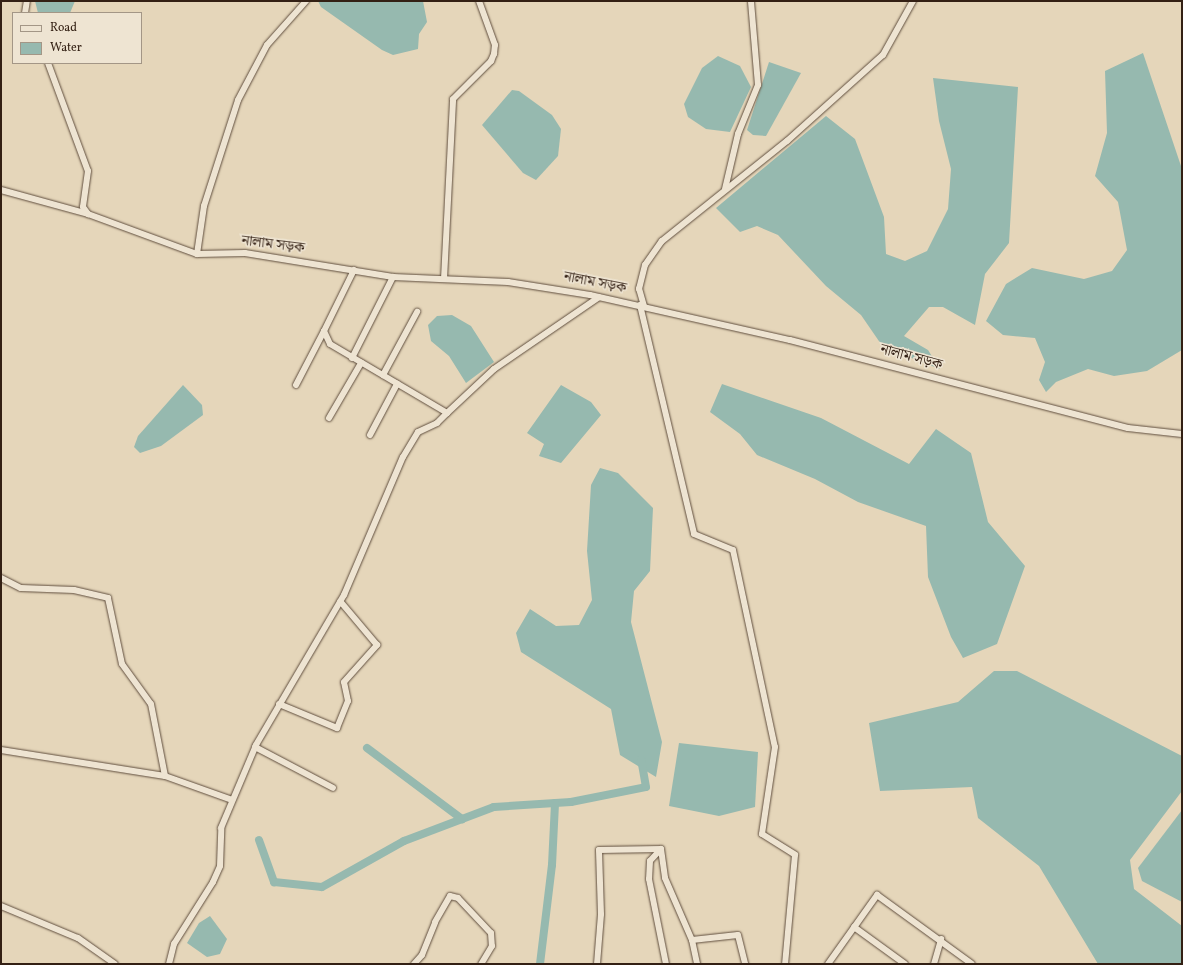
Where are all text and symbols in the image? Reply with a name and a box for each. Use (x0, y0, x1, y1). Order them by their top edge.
legend (12, 12, 142, 64)
text: Road (50, 20, 77, 36)
text: Water (50, 40, 82, 56)
street label: নালাম সড়ক (240, 232, 306, 258)
street label: নালাম সড়ক (562, 268, 628, 298)
street label: নালাম সড়ক (878, 341, 944, 375)

